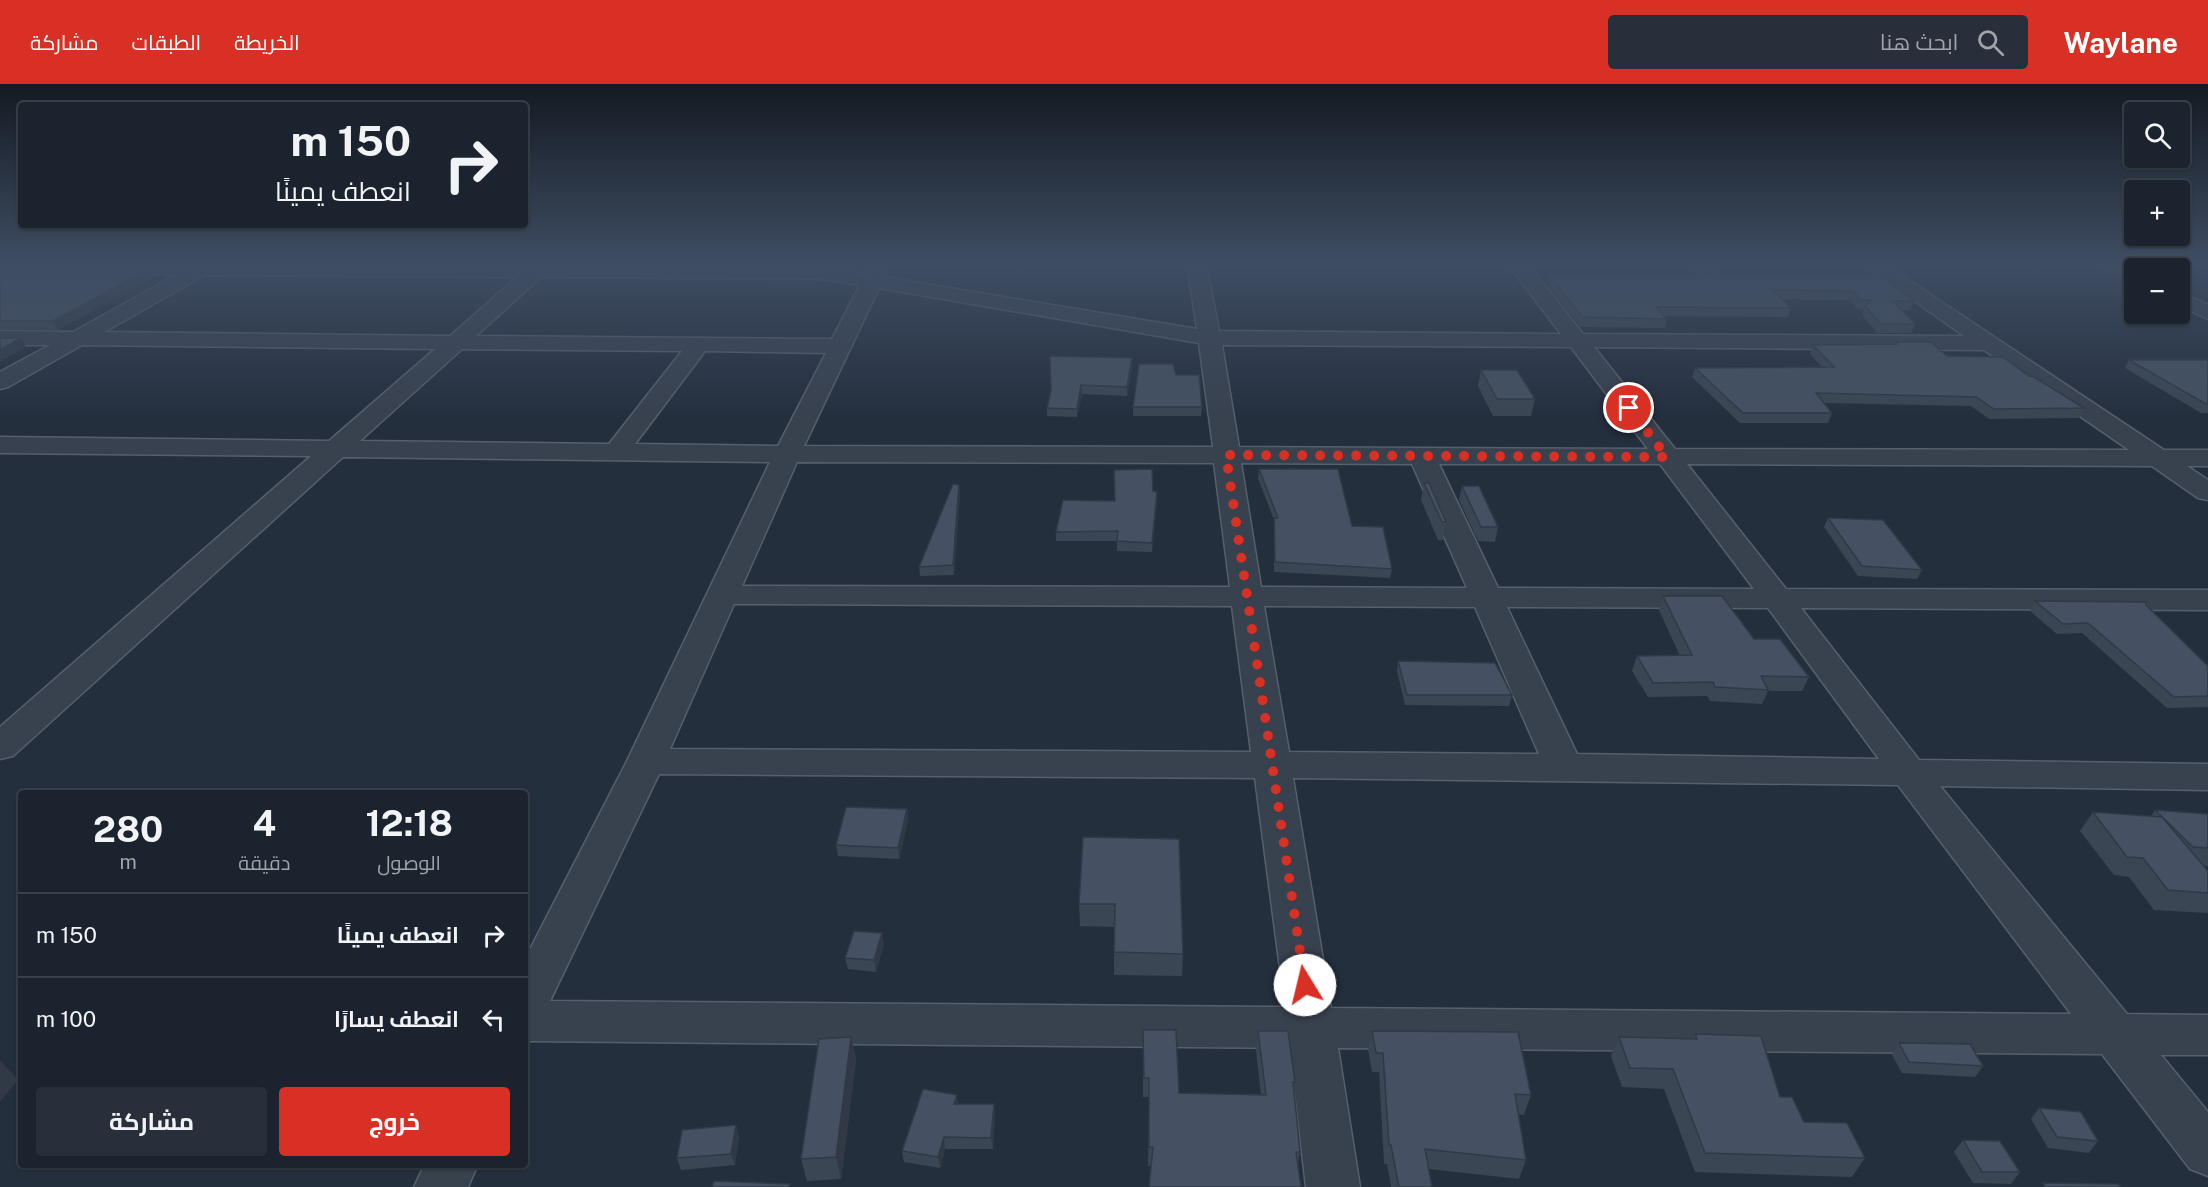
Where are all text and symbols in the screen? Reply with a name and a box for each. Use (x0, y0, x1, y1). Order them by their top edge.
search box (1608, 15, 2028, 69)
icon: search (1974, 26, 2007, 59)
text: Waylane (2064, 26, 2178, 59)
text: ابحث هنا (1880, 29, 1959, 55)
text: مشاركة (30, 30, 99, 55)
text: الطبقات (132, 30, 201, 55)
text: الخريطة (234, 30, 300, 55)
map controls (2124, 102, 2190, 324)
button: search (2124, 102, 2190, 168)
text: 150 m (290, 116, 411, 165)
icon: right (432, 126, 510, 204)
text: انعطف يمينًا (275, 175, 411, 207)
button: + (2124, 180, 2190, 246)
button: − (2124, 258, 2190, 324)
pin (1603, 382, 1654, 433)
icon: arrive (1612, 391, 1645, 424)
text: 4 (252, 802, 276, 844)
text: 12:18 (365, 802, 453, 844)
text: 280 (93, 808, 163, 850)
text: m (119, 850, 137, 874)
text: دقيقة (238, 851, 290, 875)
text: الوصول (377, 851, 441, 875)
icon: right (477, 919, 510, 952)
text: 150 m (36, 922, 97, 948)
text: انعطف يمينًا (337, 922, 459, 948)
position arrow (1273, 953, 1337, 1017)
icon: left (477, 1003, 510, 1036)
text: 100 m (36, 1006, 96, 1032)
text: انعطف يسارًا (334, 1006, 459, 1032)
button: مشاركة (36, 1087, 267, 1156)
button: خروج (279, 1087, 510, 1156)

